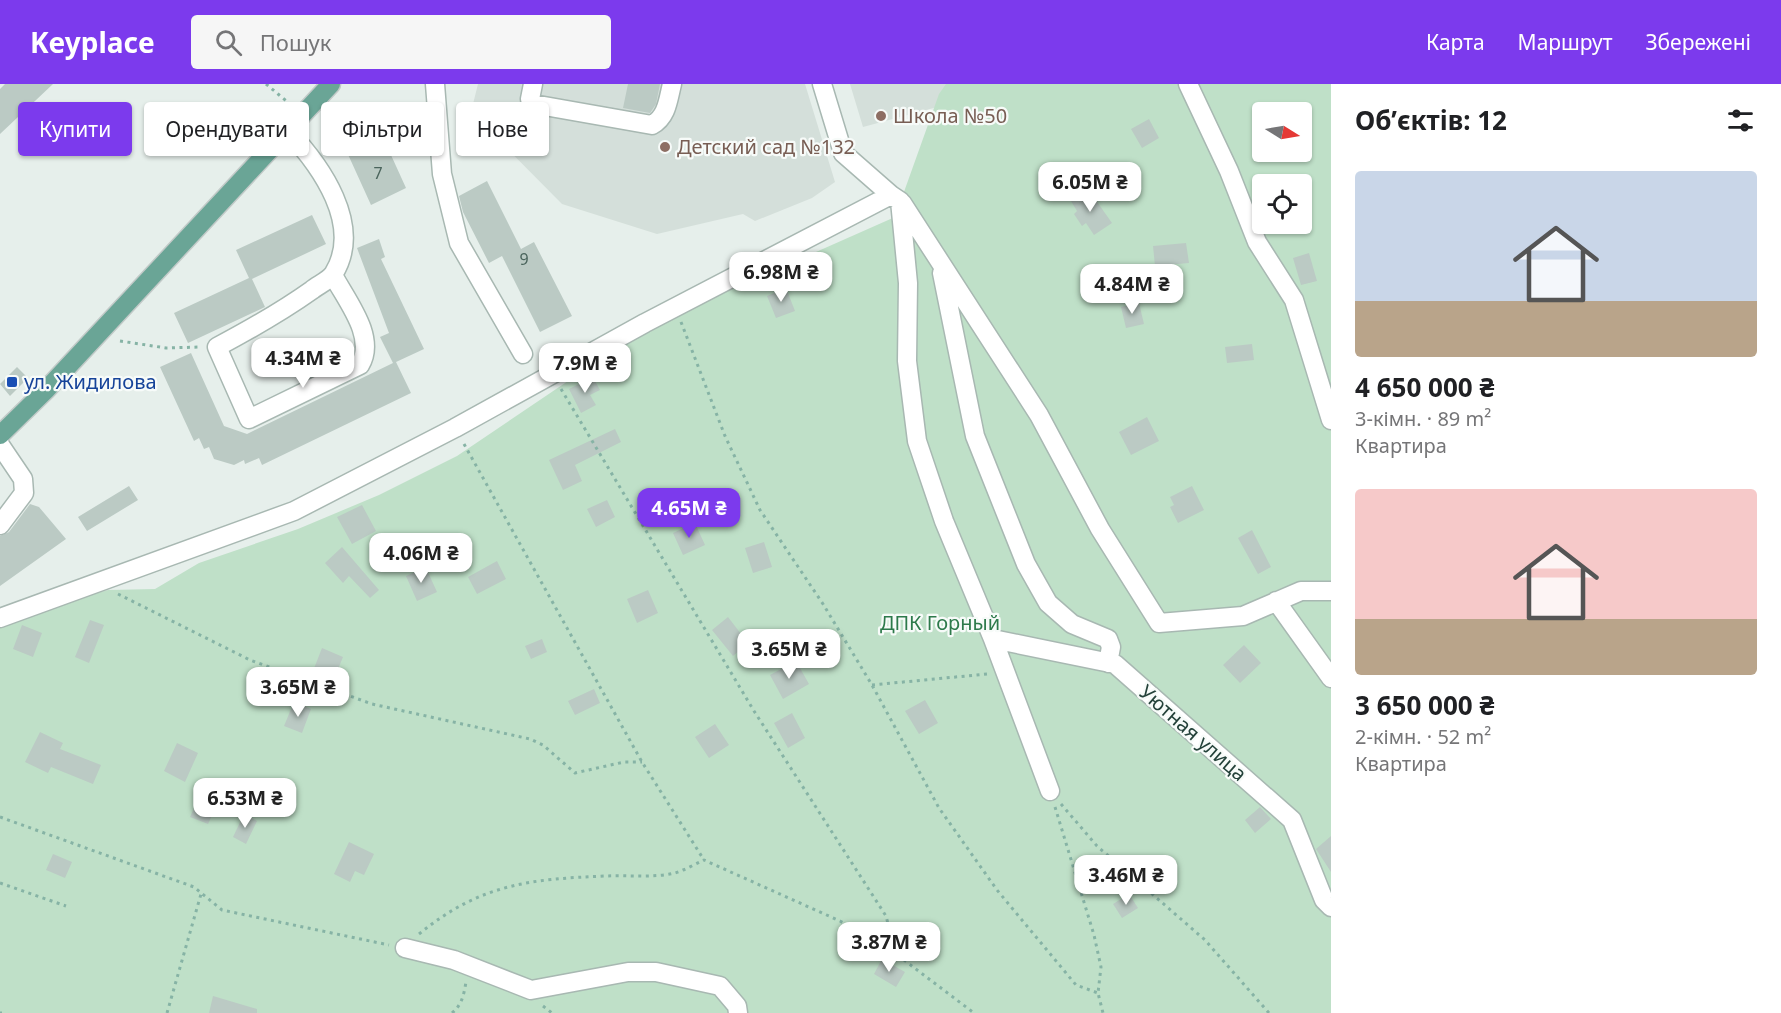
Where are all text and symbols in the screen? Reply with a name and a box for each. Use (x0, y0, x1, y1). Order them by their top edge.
search box (191, 15, 611, 69)
text: Keyplace (30, 23, 155, 61)
icon: search (212, 26, 245, 59)
text: Пошук (260, 27, 331, 57)
text: Карта (1426, 28, 1485, 56)
text: Маршрут (1518, 28, 1612, 56)
text: Збережені (1645, 28, 1751, 56)
chip: Купити (18, 102, 132, 156)
chip: Орендувати (144, 102, 309, 156)
chip: Фільтри (321, 102, 444, 156)
chip: Нове (456, 102, 549, 156)
place label: Школа №50 (893, 102, 1007, 129)
north arrow (1252, 102, 1312, 162)
map controls (1252, 102, 1312, 234)
text: Об’єктів: 12 (1355, 102, 1507, 138)
icon: filters (1724, 104, 1757, 137)
marker: Школа №50 (874, 109, 888, 123)
place label: Детский сад №132 (677, 133, 855, 160)
marker: Детский сад №132 (658, 140, 672, 154)
house number: 7 (373, 162, 383, 184)
pin: 6.05M ₴ (1035, 162, 1145, 213)
text: 6.05M ₴ (1052, 168, 1128, 195)
button: locate (1252, 174, 1312, 234)
icon: home (1502, 210, 1610, 318)
house number: 9 (519, 248, 529, 270)
pin: 6.98M ₴ (726, 252, 836, 303)
text: 6.98M ₴ (743, 258, 819, 285)
pin: 4.84M ₴ (1077, 264, 1187, 315)
text: 4.84M ₴ (1094, 270, 1170, 297)
pin: 4.34M ₴ (248, 338, 358, 389)
pin: 7.9M ₴ (536, 343, 634, 394)
text: 4.34M ₴ (265, 344, 341, 371)
text: 7.9M ₴ (553, 349, 617, 376)
place label: ул. Жидилова (24, 368, 157, 395)
text: 4 650 000 ₴ (1355, 369, 1494, 405)
marker: ул. Жидилова (5, 375, 19, 389)
text: 3-кімн. · 89 m² (1355, 405, 1491, 432)
text: Квартира (1355, 432, 1447, 459)
pin: 4.65M ₴ (634, 488, 744, 539)
text: 4.65M ₴ (651, 494, 727, 521)
icon: home (1502, 528, 1610, 636)
pin: 4.06M ₴ (366, 533, 476, 584)
text: 4.06M ₴ (383, 539, 459, 566)
park label: ДПК Горный (880, 609, 1000, 636)
pin: 3.65M ₴ (734, 629, 844, 680)
text: 3.65M ₴ (751, 635, 827, 662)
pin: 3.65M ₴ (243, 667, 353, 718)
text: 3.65M ₴ (260, 673, 336, 700)
street label: Уютная улица (1134, 678, 1253, 787)
text: 3 650 000 ₴ (1355, 687, 1494, 723)
text: 2-кімн. · 52 m² (1355, 723, 1491, 750)
text: Квартира (1355, 750, 1447, 777)
pin: 6.53M ₴ (190, 778, 300, 829)
text: 6.53M ₴ (207, 784, 283, 811)
pin: 3.46M ₴ (1071, 855, 1181, 906)
text: 3.46M ₴ (1088, 861, 1164, 888)
pin: 3.87M ₴ (834, 922, 944, 973)
text: 3.87M ₴ (851, 928, 927, 955)

